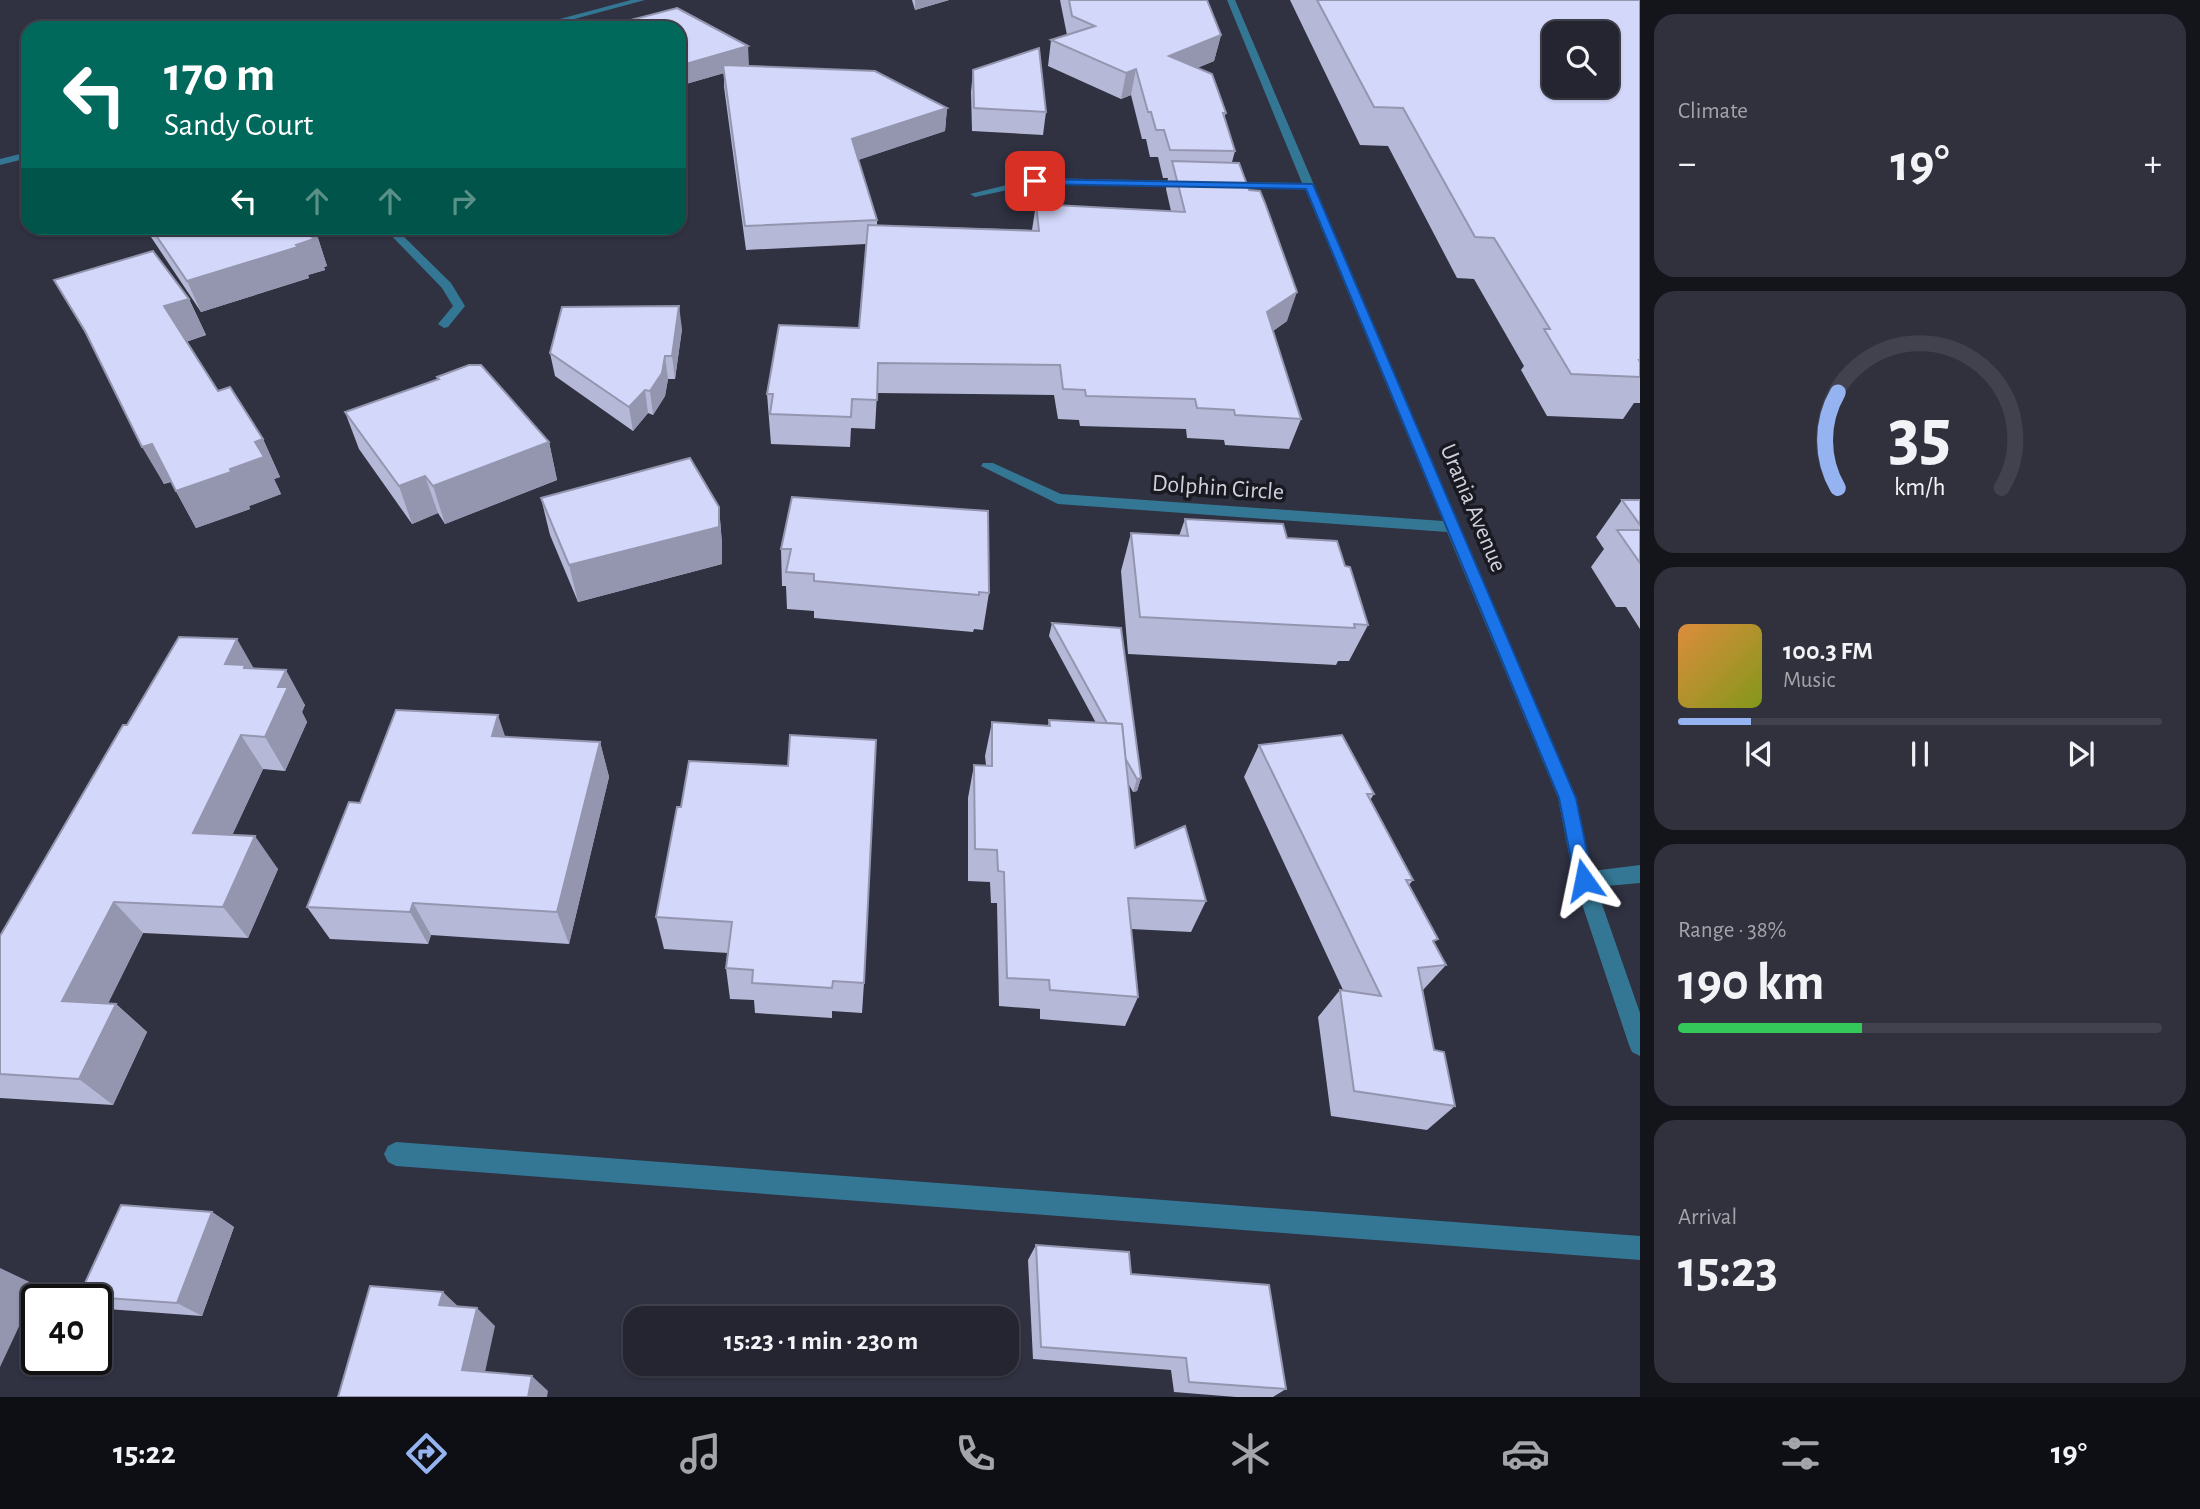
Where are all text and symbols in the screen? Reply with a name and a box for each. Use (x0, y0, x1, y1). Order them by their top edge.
map controls (1542, 21, 1619, 98)
button: search (1542, 21, 1619, 98)
icon: left (49, 49, 140, 140)
text: 170 m (164, 51, 275, 100)
text: Climate (1678, 100, 1748, 123)
text: Sandy Court (164, 109, 313, 141)
text: 19° (1890, 138, 1950, 190)
text: − (1678, 145, 1696, 183)
text: + (2144, 145, 2162, 183)
pin (1005, 151, 1065, 211)
icon: arrive (1016, 162, 1054, 200)
icon: left (225, 182, 263, 220)
icon: ahead (298, 182, 336, 220)
icon: ahead (371, 182, 409, 220)
icon: right (444, 182, 482, 220)
text: 35 (1889, 400, 1951, 473)
street label: Urania Avenue (1435, 441, 1511, 575)
street label: Dolphin Circle (1151, 471, 1285, 505)
text: km/h (1894, 475, 1946, 500)
text: 100.3 FM (1783, 638, 1873, 664)
text: Music (1783, 669, 1835, 692)
icon: previous (1740, 735, 1778, 773)
icon: pause (1901, 735, 1939, 773)
icon: next (2062, 735, 2100, 773)
position arrow (1547, 843, 1621, 917)
text: Range · 38% (1678, 919, 1787, 942)
text: 190 km (1678, 957, 1824, 1009)
text: Arrival (1678, 1206, 1737, 1229)
text: 15:23 (1678, 1244, 1778, 1296)
speed limit sign: 40 (21, 1284, 112, 1375)
text: 15:23 · 1 min · 230 m (724, 1328, 918, 1354)
icon: directions (402, 1429, 451, 1478)
icon: music (676, 1429, 725, 1478)
icon: phone (951, 1429, 1000, 1478)
icon: climate (1226, 1429, 1275, 1478)
icon: car (1501, 1429, 1550, 1478)
icon: filters (1776, 1429, 1825, 1478)
text: 15:22 (113, 1437, 176, 1469)
text: 19° (2051, 1437, 2087, 1469)

